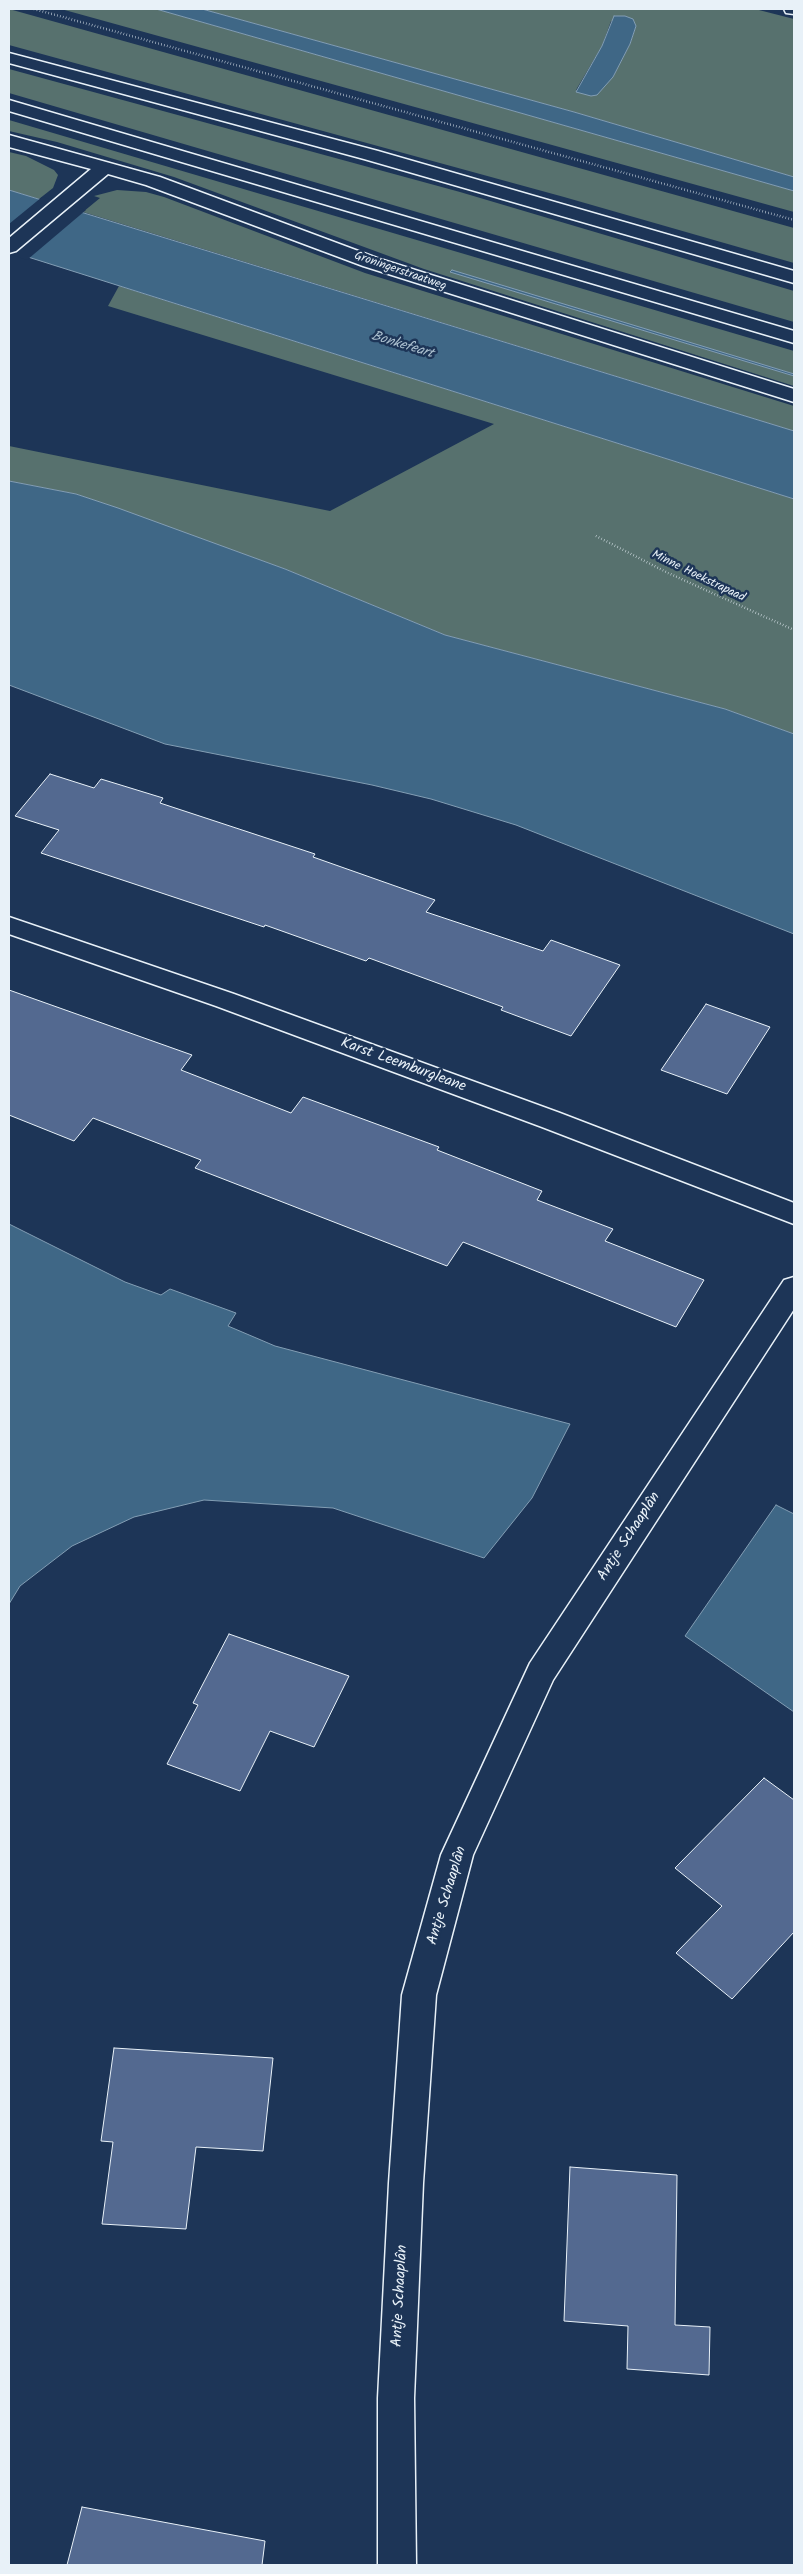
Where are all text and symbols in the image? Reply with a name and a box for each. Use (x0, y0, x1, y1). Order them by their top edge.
street label: Groningerstraatweg (352, 250, 448, 294)
water label: Bonkefeart (369, 329, 435, 363)
street label: Minne Hoekstrapaad (649, 548, 747, 606)
street label: Karst Leemburgleane (338, 1035, 468, 1097)
street label: Antje Schaaplân (595, 1489, 665, 1585)
street label: Antje Schaaplân (424, 1845, 472, 1947)
street label: Antje Schaaplân (389, 2245, 413, 2347)

